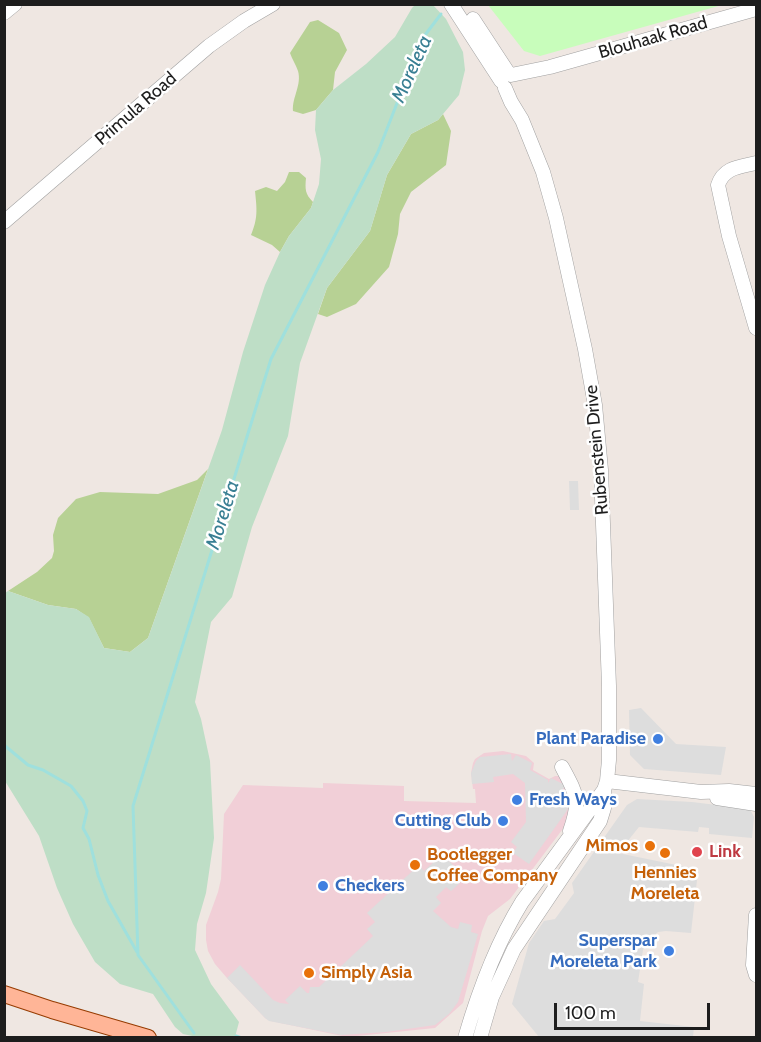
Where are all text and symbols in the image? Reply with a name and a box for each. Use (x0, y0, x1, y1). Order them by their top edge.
street label: Blouhaak Road (596, 12, 710, 64)
water label: Moreleta (387, 32, 437, 106)
street label: Primula Road (91, 68, 181, 150)
street label: Rubenstein Drive (581, 384, 613, 516)
water label: Moreleta (201, 478, 245, 552)
place label: Plant Paradise (536, 728, 646, 750)
marker: Plant Paradise (651, 732, 665, 746)
place label: Fresh Ways (529, 789, 617, 811)
marker: Fresh Ways (510, 793, 524, 807)
place label: Cutting Club (395, 810, 491, 832)
marker: Cutting Club (496, 814, 510, 828)
place label: Mimos (585, 835, 638, 857)
marker: Mimos (643, 839, 657, 853)
place label: Link (709, 841, 741, 863)
place label: Bootlegger Coffee Company (427, 844, 558, 886)
marker: Link (690, 845, 704, 859)
marker: Hennies Moreleta (658, 846, 672, 860)
marker: Bootlegger Coffee Company (408, 858, 422, 872)
place label: Hennies Moreleta (630, 862, 700, 904)
place label: Checkers (335, 875, 405, 897)
marker: Checkers (316, 879, 330, 893)
place label: Superspar Moreleta Park (550, 930, 657, 972)
marker: Superspar Moreleta Park (662, 944, 676, 958)
place label: Simply Asia (321, 962, 412, 984)
marker: Simply Asia (302, 966, 316, 980)
scale bar (557, 991, 713, 1029)
text: 100 m (565, 1002, 616, 1024)

